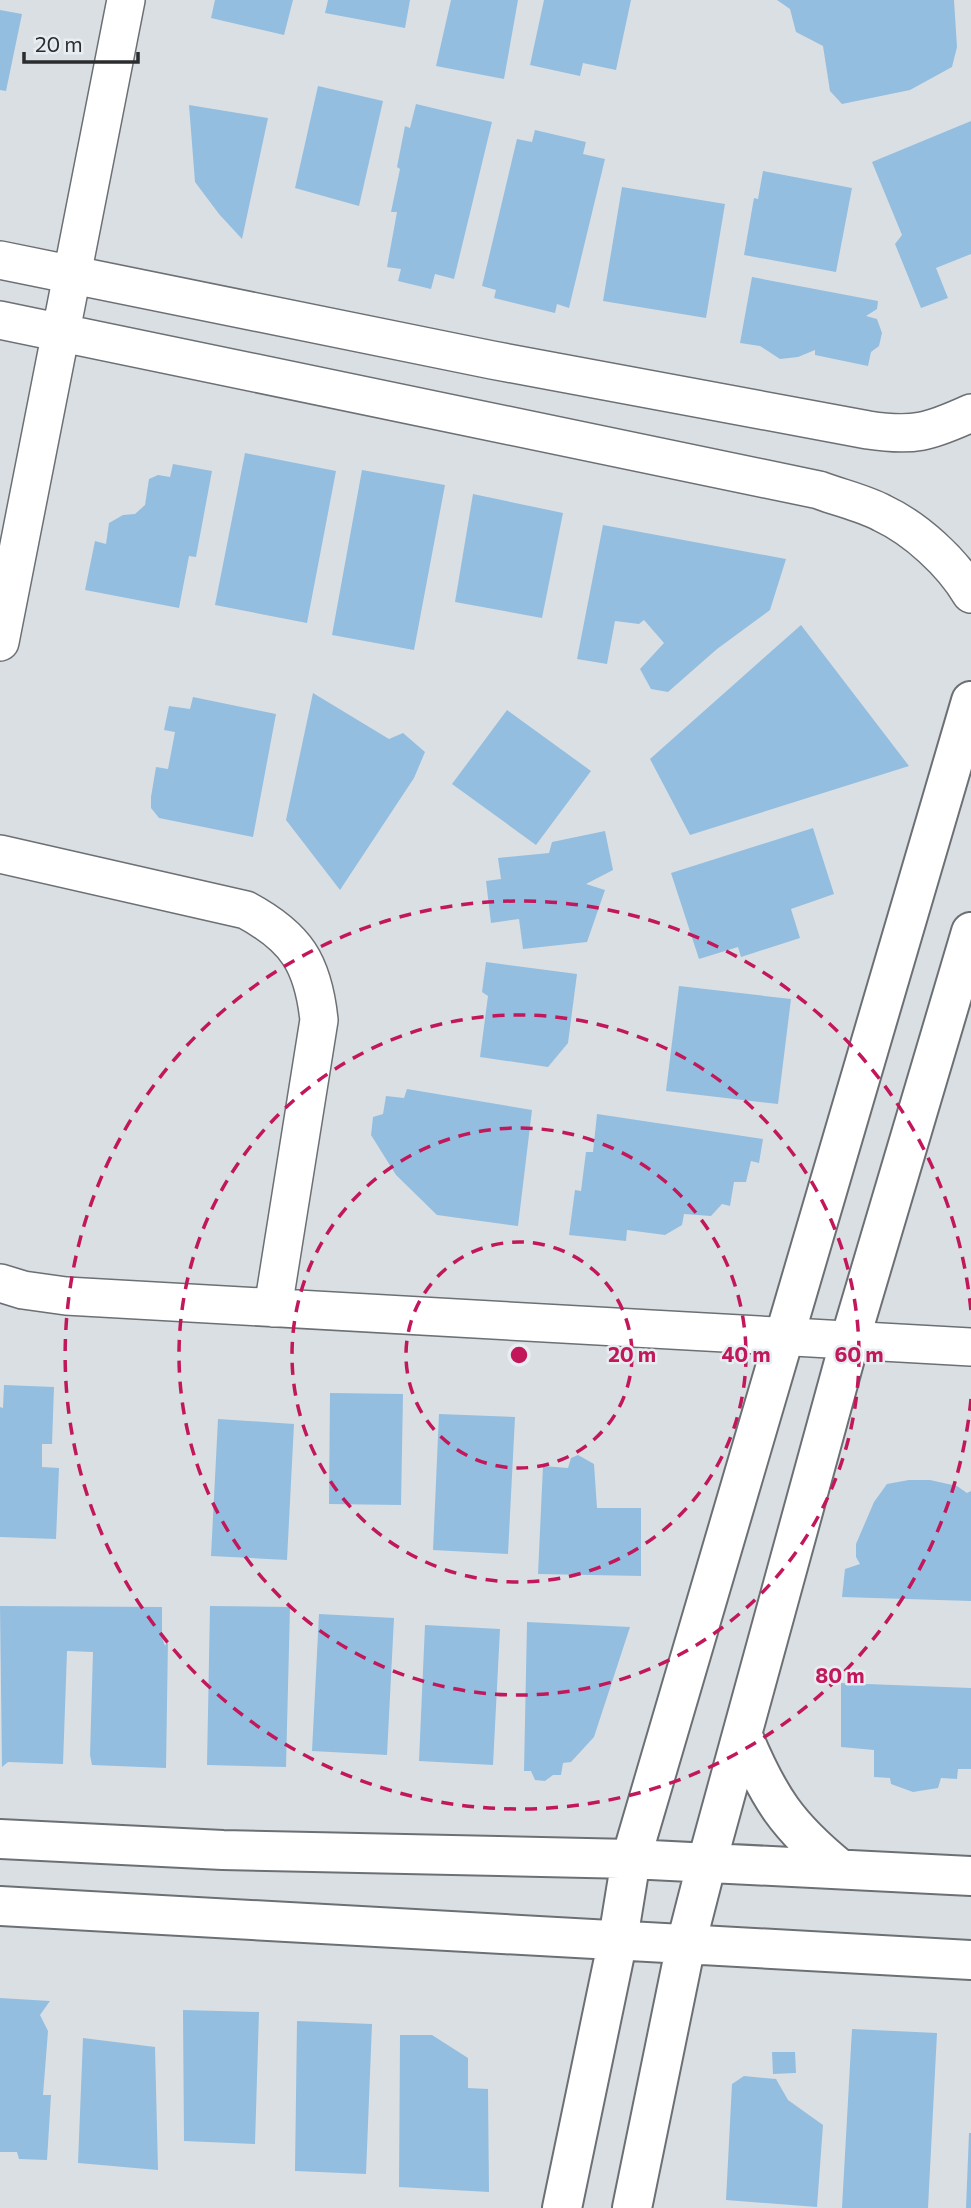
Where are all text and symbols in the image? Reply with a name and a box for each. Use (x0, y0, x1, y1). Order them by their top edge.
scale bar (24, 21, 138, 65)
text: 20 m (35, 31, 83, 56)
text: 20 m (608, 1341, 656, 1366)
text: 40 m (721, 1341, 771, 1366)
text: 60 m (834, 1341, 884, 1366)
centre of rings (507, 1343, 531, 1367)
text: 80 m (815, 1662, 865, 1687)

